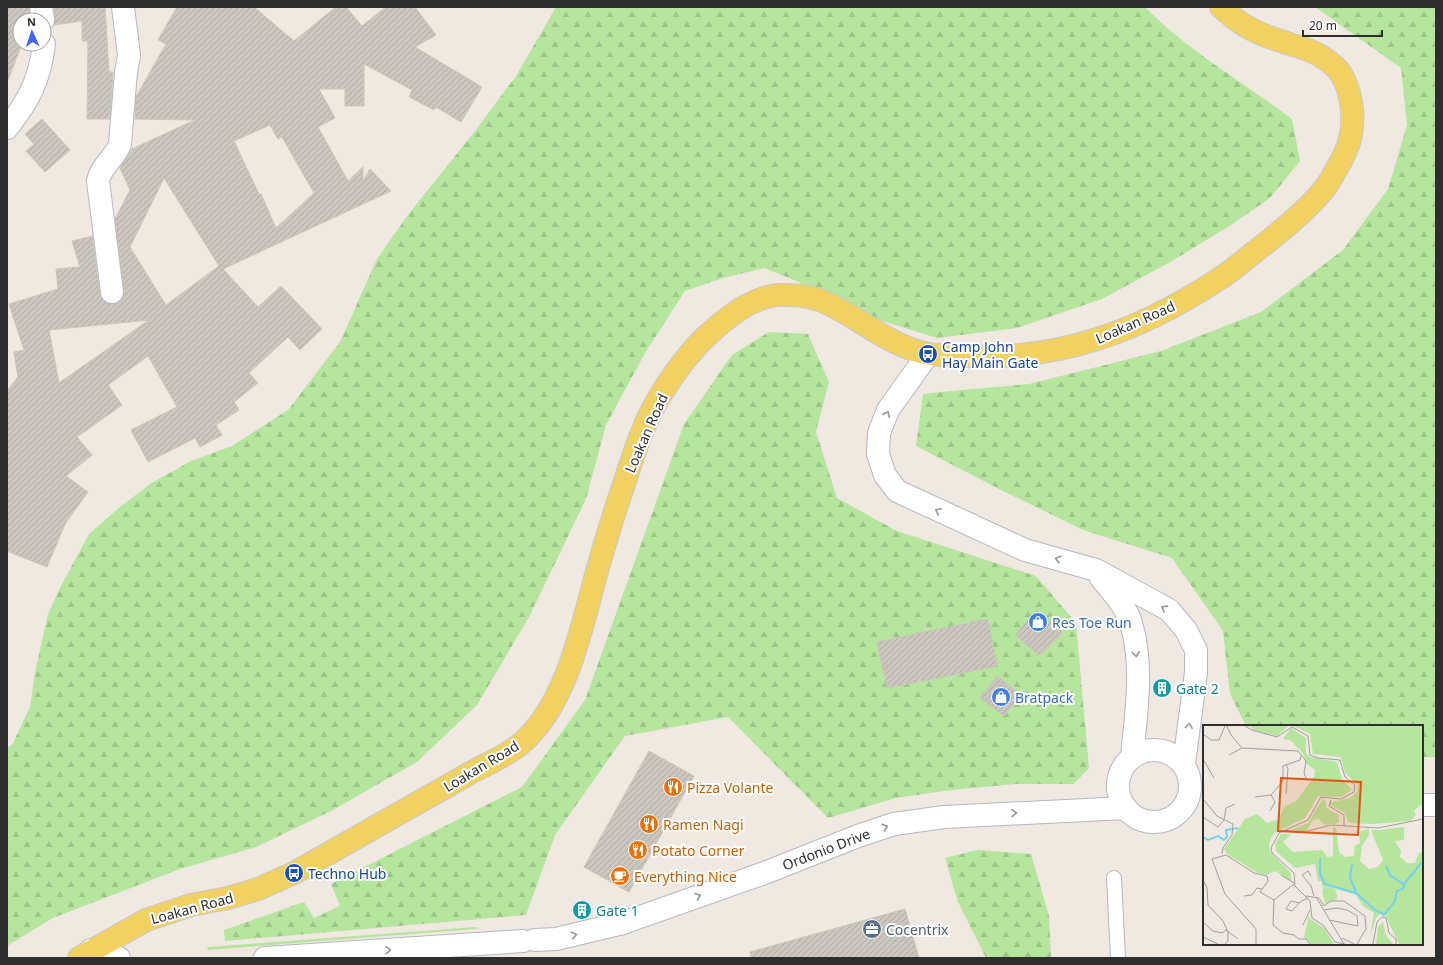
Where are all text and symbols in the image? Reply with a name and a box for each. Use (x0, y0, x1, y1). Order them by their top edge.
north arrow (12, 12, 52, 52)
scale bar (1303, 12, 1382, 38)
text: N (27, 14, 36, 29)
text: 20 m (1309, 17, 1337, 34)
street label: Loakan Road (1092, 296, 1178, 348)
place label: Camp John Hay Main Gate (942, 337, 1039, 372)
bus stop icon: Camp John Hay Main Gate (917, 343, 939, 365)
street label: Loakan Road (620, 390, 672, 476)
one-way arrow (882, 410, 890, 418)
one-way arrow (935, 508, 942, 516)
one-way arrow (1055, 555, 1062, 564)
one-way arrow (1161, 605, 1168, 612)
shop icon: Res Toe Run (1027, 611, 1049, 633)
place label: Res Toe Run (1052, 613, 1132, 632)
one-way arrow (1131, 651, 1140, 657)
building icon: Gate 2 (1151, 677, 1173, 699)
place label: Gate 2 (1176, 679, 1219, 698)
shop icon: Bratpack (990, 686, 1012, 708)
place label: Bratpack (1015, 688, 1074, 707)
one-way arrow (1184, 723, 1193, 729)
inset map (1203, 725, 1423, 945)
street label: Loakan Road (440, 736, 522, 796)
restaurant icon: Pizza Volante (662, 776, 684, 798)
place label: Pizza Volante (687, 778, 773, 797)
one-way arrow (1011, 809, 1017, 817)
restaurant icon: Ramen Nagi (638, 813, 660, 835)
place label: Ramen Nagi (663, 815, 744, 834)
one-way arrow (882, 823, 889, 832)
street label: Ordonio Drive (779, 824, 873, 874)
restaurant icon: Potato Corner (627, 839, 649, 861)
place label: Potato Corner (652, 841, 745, 860)
bus stop icon: Techno Hub (283, 862, 305, 884)
place label: Techno Hub (308, 864, 386, 883)
cafe icon: Everything Nice (609, 865, 631, 887)
place label: Everything Nice (634, 867, 737, 886)
street label: Loakan Road (149, 888, 235, 928)
one-way arrow (694, 893, 701, 901)
building icon: Gate 1 (571, 899, 593, 921)
place label: Gate 1 (596, 901, 639, 920)
office icon: Cocentrix (861, 918, 883, 940)
place label: Cocentrix (886, 920, 949, 939)
one-way arrow (570, 931, 577, 940)
one-way arrow (385, 946, 391, 955)

